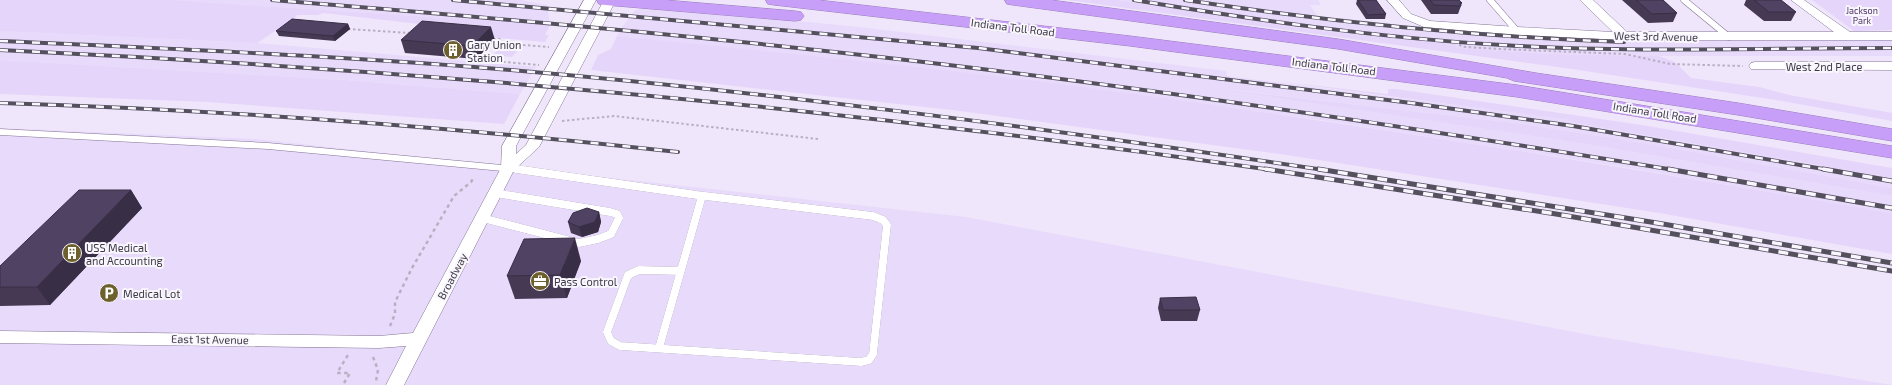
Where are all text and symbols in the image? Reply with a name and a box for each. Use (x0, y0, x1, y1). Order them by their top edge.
park label: Jackson Park (1846, 5, 1878, 26)
street label: Indiana Toll Road (970, 15, 1056, 39)
street label: West 3rd Avenue (1614, 29, 1698, 43)
place label: Gary Union Station (467, 38, 521, 64)
building icon: Gary Union Station (442, 39, 464, 61)
street label: Indiana Toll Road (1291, 54, 1377, 78)
street label: West 2nd Place (1786, 60, 1862, 73)
street label: Indiana Toll Road (1612, 99, 1698, 125)
place label: USS Medical and Accounting (86, 241, 163, 267)
building icon: USS Medical and Accounting (61, 242, 83, 264)
street label: Broadway (434, 250, 470, 301)
office icon: Pass Control (529, 270, 551, 292)
place label: Pass Control (554, 275, 618, 288)
parking icon: Medical Lot (98, 282, 120, 304)
place label: Medical Lot (123, 287, 181, 300)
street label: East 1st Avenue (171, 332, 249, 346)

